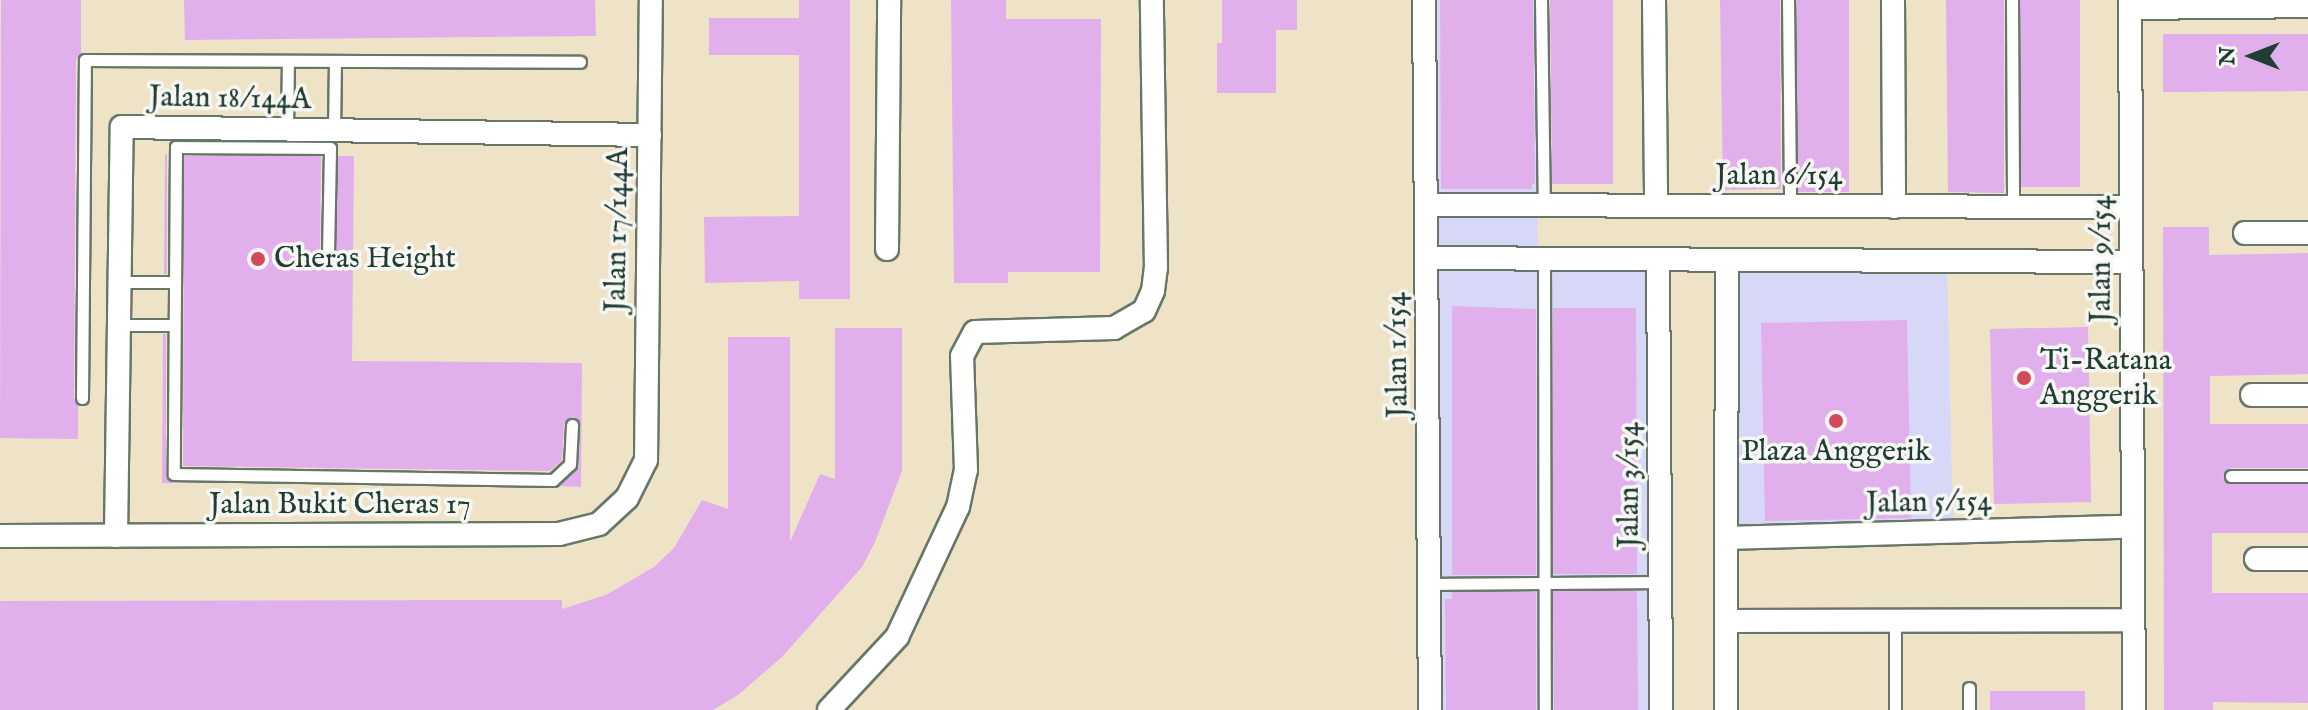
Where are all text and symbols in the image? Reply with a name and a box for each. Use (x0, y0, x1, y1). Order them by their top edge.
north arrow (2212, 16, 2292, 96)
text: N (2214, 46, 2242, 66)
street label: Jalan 18/144A (149, 80, 311, 118)
street label: Jalan 17/144A (599, 147, 637, 313)
street label: Jalan 6/154 (1715, 158, 1843, 194)
street label: Jalan 9/154 (2084, 195, 2120, 323)
place label: Cheras Height (274, 241, 456, 277)
marker: Cheras Height (249, 250, 267, 268)
street label: Jalan 1/154 (1379, 292, 1417, 418)
place label: Ti-Ratana Anggerik (2040, 343, 2172, 414)
marker: Ti-Ratana Anggerik (2015, 369, 2033, 387)
marker: Plaza Anggerik (1827, 412, 1845, 430)
street label: Jalan 3/154 (1612, 422, 1648, 548)
place label: Plaza Anggerik (1741, 434, 1931, 470)
street label: Jalan 5/154 (1866, 484, 1992, 522)
street label: Jalan Bukit Cheras 17 (209, 487, 471, 523)

